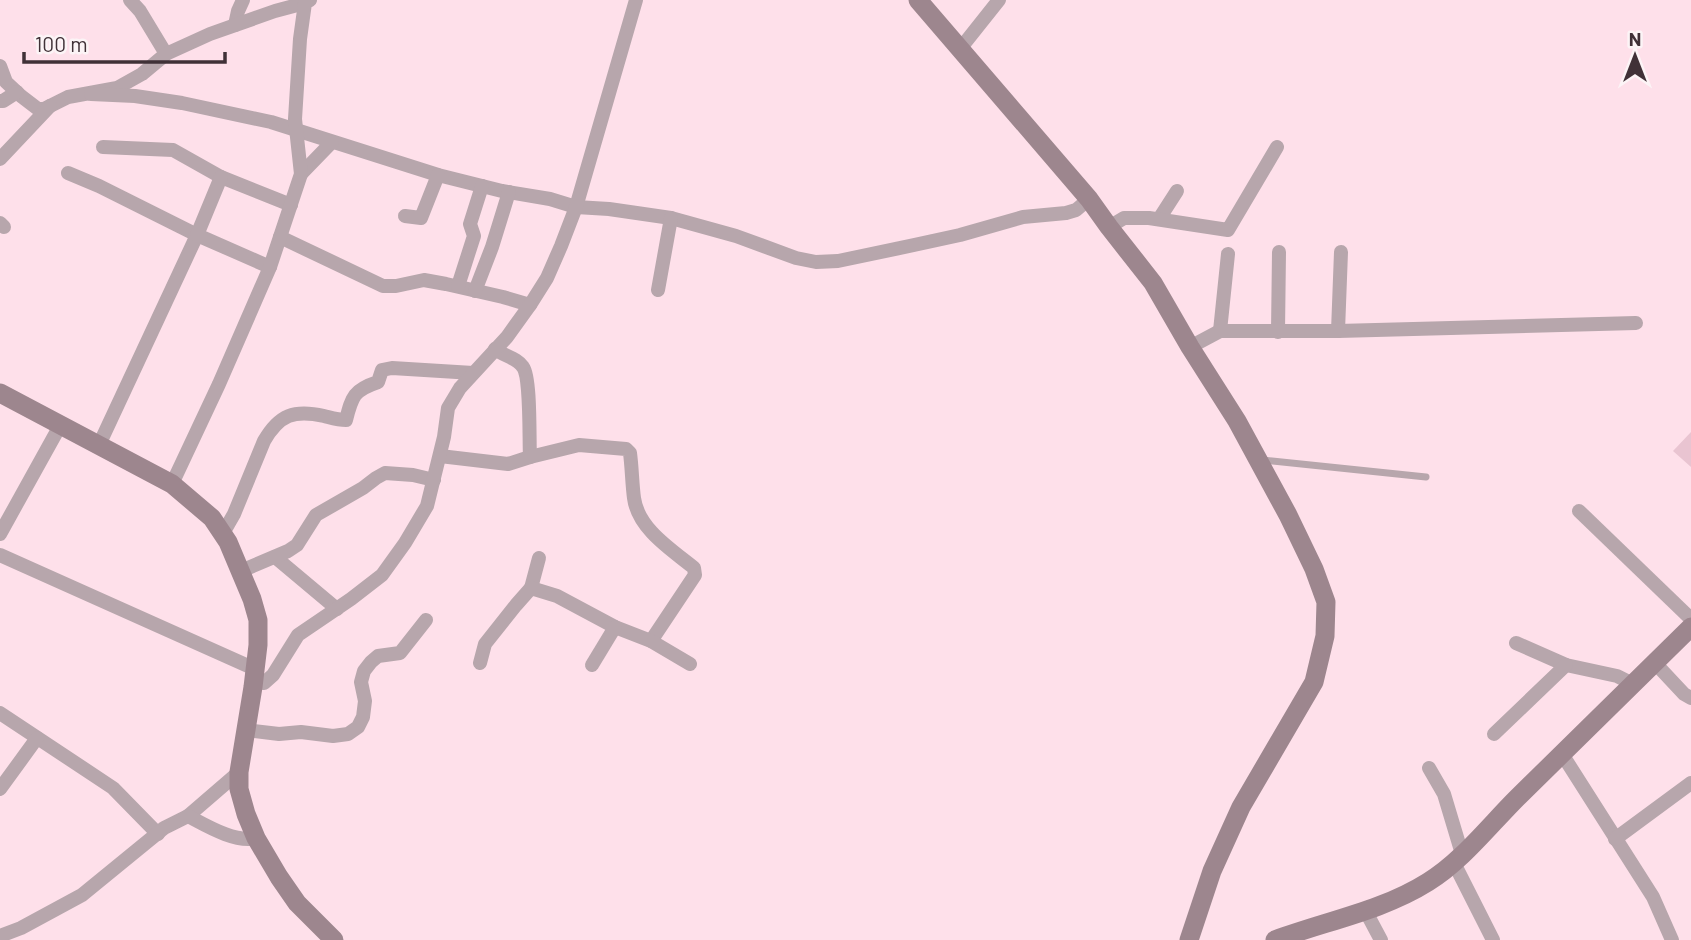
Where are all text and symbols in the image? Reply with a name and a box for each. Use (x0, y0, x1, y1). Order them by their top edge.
scale bar (24, 21, 226, 65)
north arrow (1600, 21, 1670, 91)
text: N (1629, 27, 1641, 50)
text: 100 m (35, 31, 88, 56)

